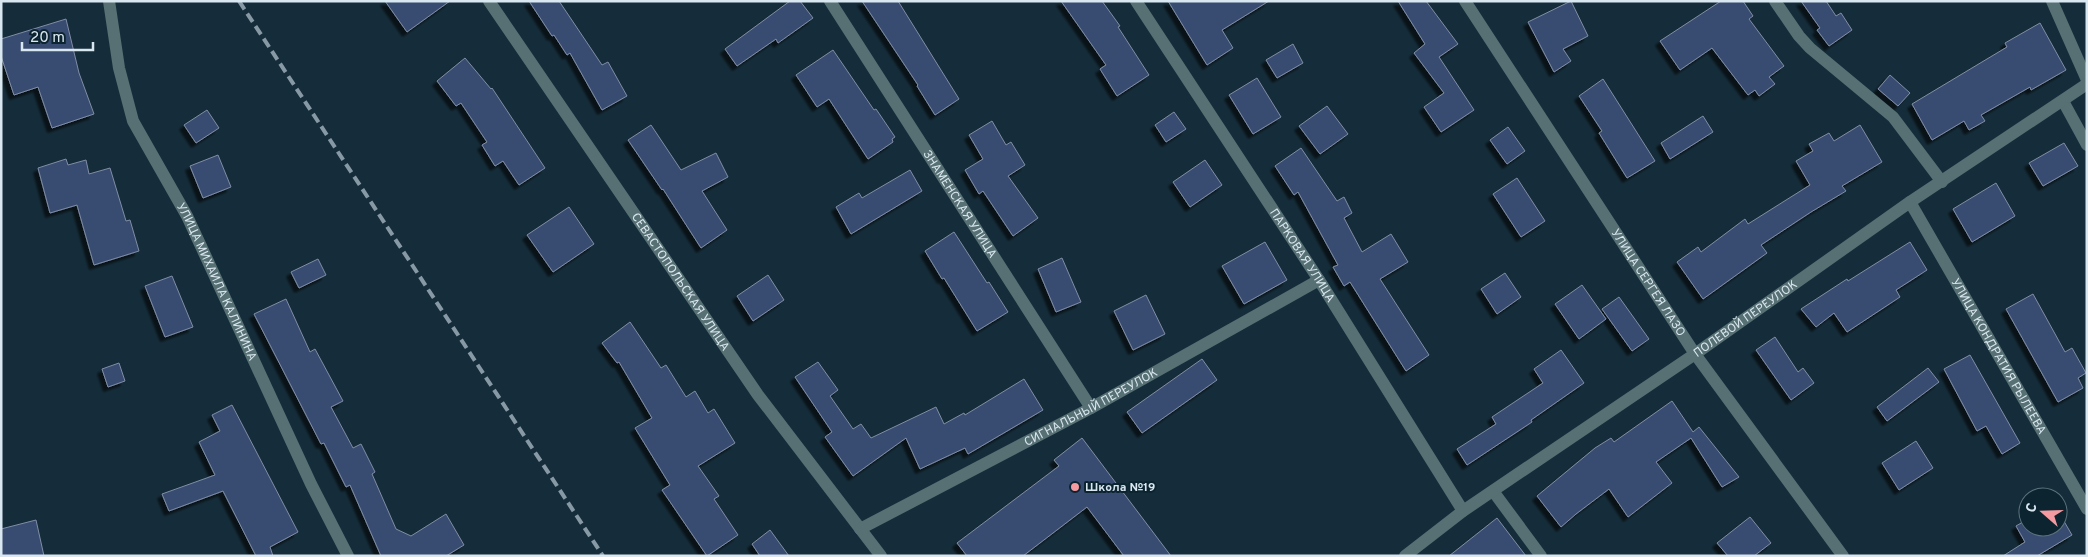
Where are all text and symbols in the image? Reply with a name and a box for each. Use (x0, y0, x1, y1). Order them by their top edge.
scale bar (22, 20, 94, 52)
text: 20 m (30, 29, 65, 48)
street label: ЗНАМЕНСКАЯ УЛИЦА (919, 147, 1000, 262)
street label: УЛИЦА МИХАИЛА КАЛИНИНА (172, 200, 260, 364)
street label: ПАРКОВАЯ УЛИЦА (1265, 206, 1338, 306)
street label: СЕВАСТОПОЛЬСКАЯ УЛИЦА (627, 210, 733, 355)
street label: УЛИЦА СЕРГЕЯ ЛАЗО (1607, 226, 1688, 340)
street label: УЛИЦА КОНДРАТИЯ РЫЛЕЕВА (1947, 276, 2049, 438)
street label: ПОЛЕВОЙ ПЕРЕУЛОК (1691, 277, 1801, 362)
street label: СИГНАЛЬНЫЙ ПЕРЕУЛОК (1022, 365, 1161, 451)
place label: Школа №19 (1085, 480, 1155, 496)
marker: Школа №19 (1069, 481, 1081, 493)
north arrow (2018, 487, 2068, 537)
text: С (2023, 501, 2042, 515)

